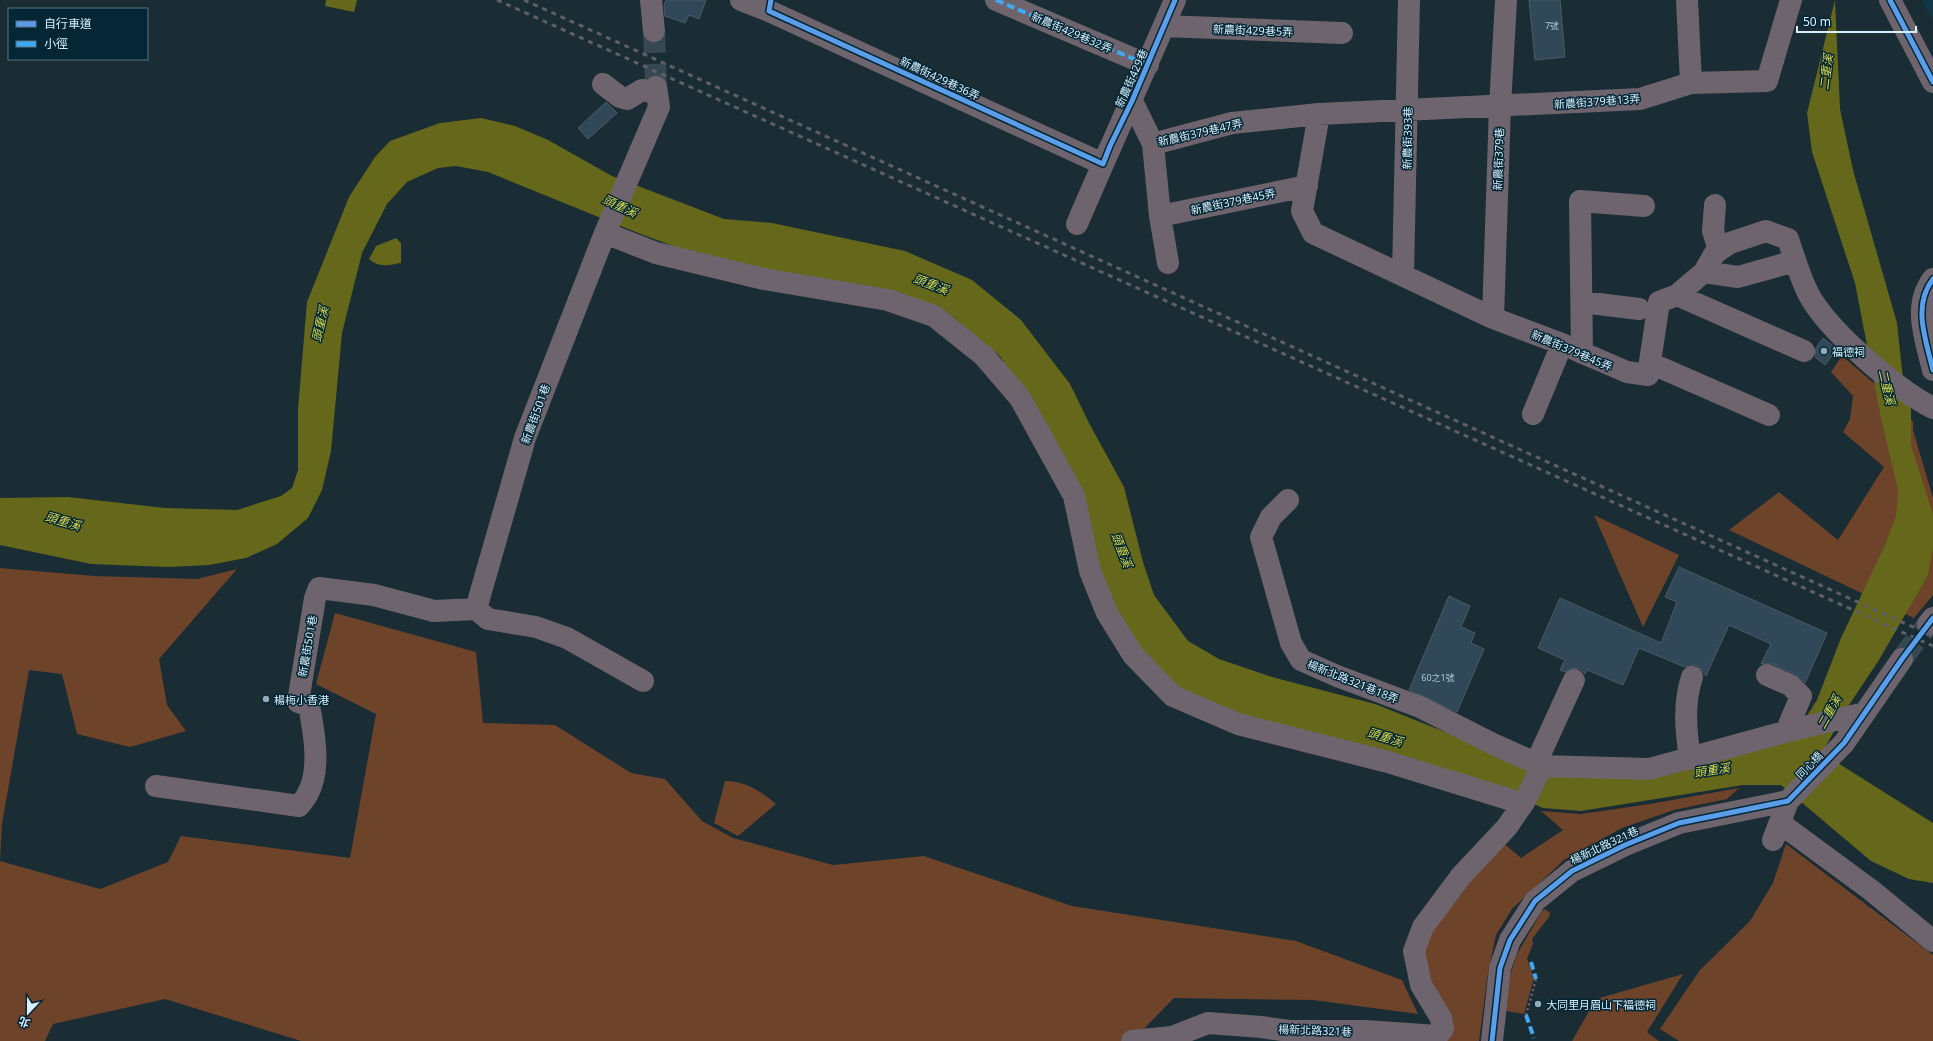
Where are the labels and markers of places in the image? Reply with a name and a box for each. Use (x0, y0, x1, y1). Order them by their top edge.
place label: 福德祠 (1832, 344, 1865, 359)
marker: 福德祠 (1819, 346, 1829, 356)
place label: 楊梅小香港 (274, 692, 329, 707)
marker: 楊梅小香港 (261, 694, 271, 704)
place label: 大同里月眉山下福德祠 (1546, 997, 1656, 1012)
marker: 大同里月眉山下福德祠 (1533, 999, 1543, 1009)

